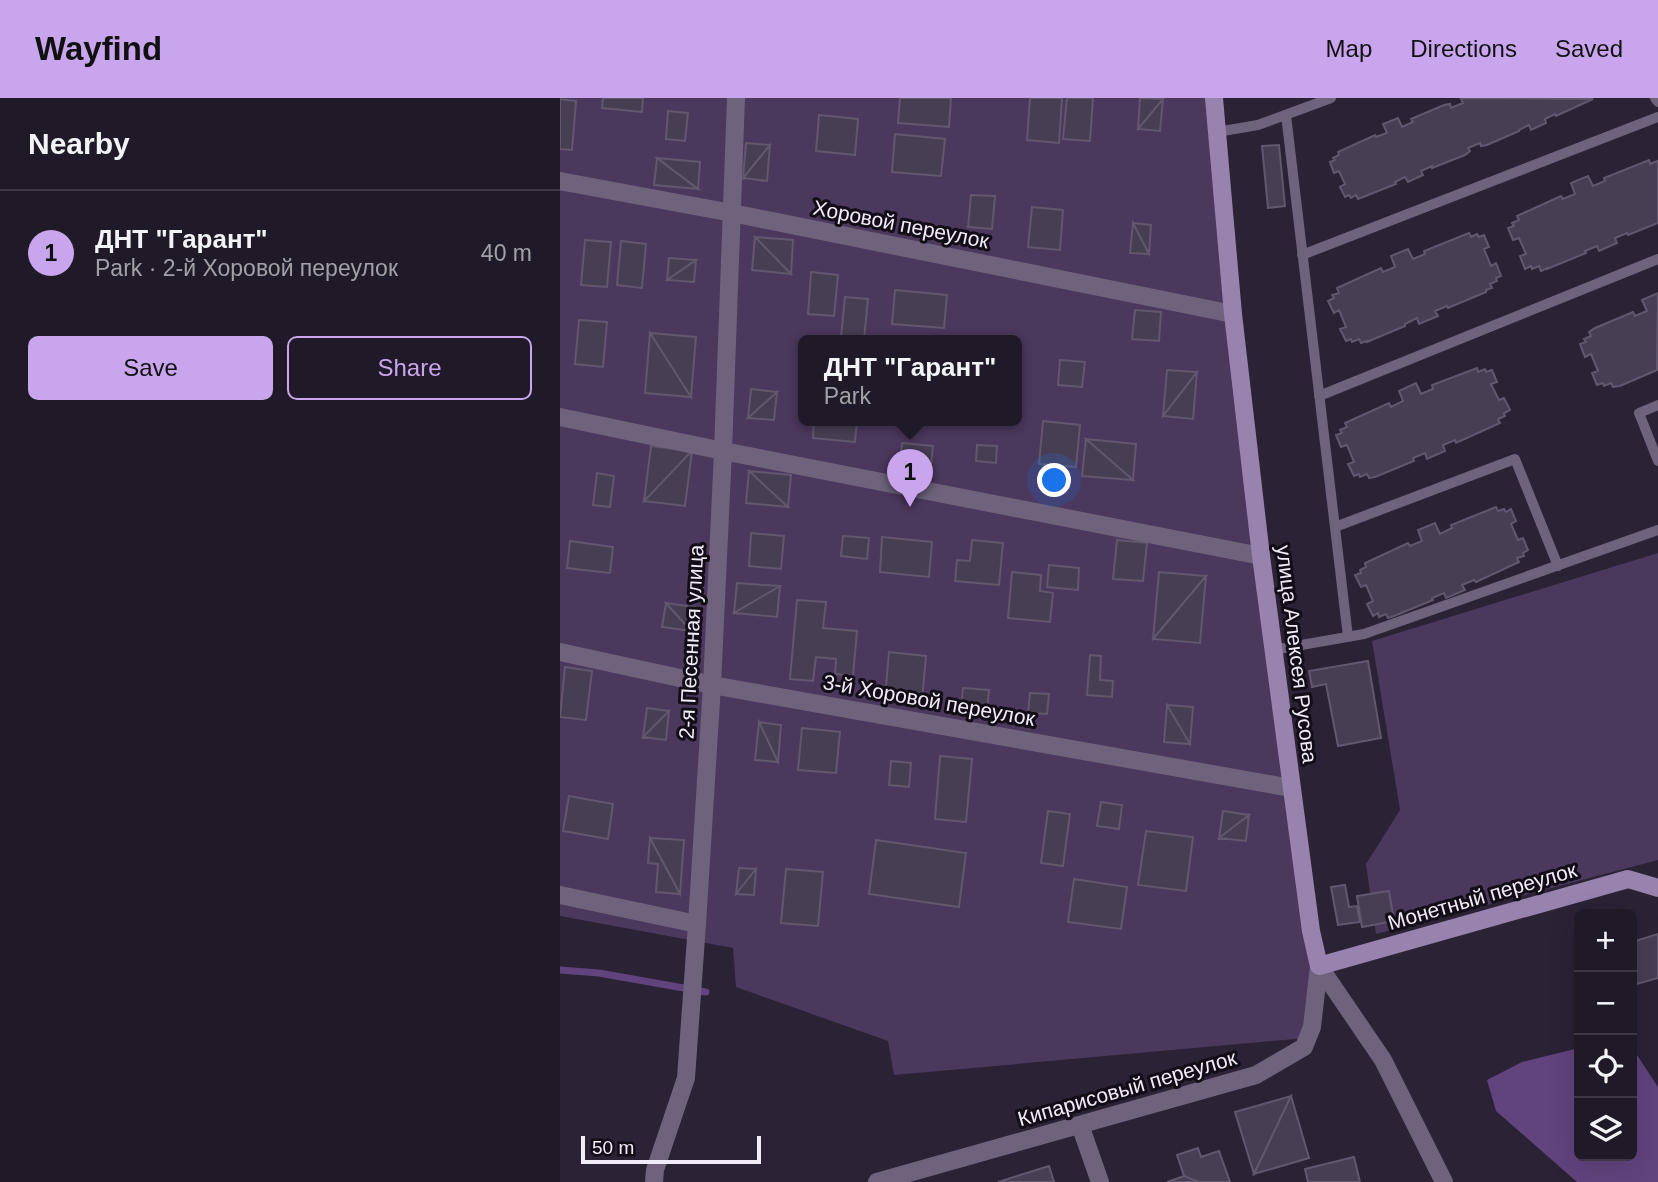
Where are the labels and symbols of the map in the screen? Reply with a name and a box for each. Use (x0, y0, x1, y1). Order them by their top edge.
street label: Хоровой переулок (811, 196, 992, 252)
pin: 1 (887, 449, 933, 507)
your location (1037, 463, 1071, 497)
street label: 2-я Песенная улица (674, 544, 708, 740)
street label: улица Алексея Русова (1272, 544, 1322, 765)
street label: 3-й Хоровой переулок (821, 670, 1038, 730)
street label: Монетный переулок (1385, 858, 1580, 934)
street label: Кипарисовый переулок (1015, 1046, 1240, 1130)
scale bar (581, 1133, 761, 1165)

